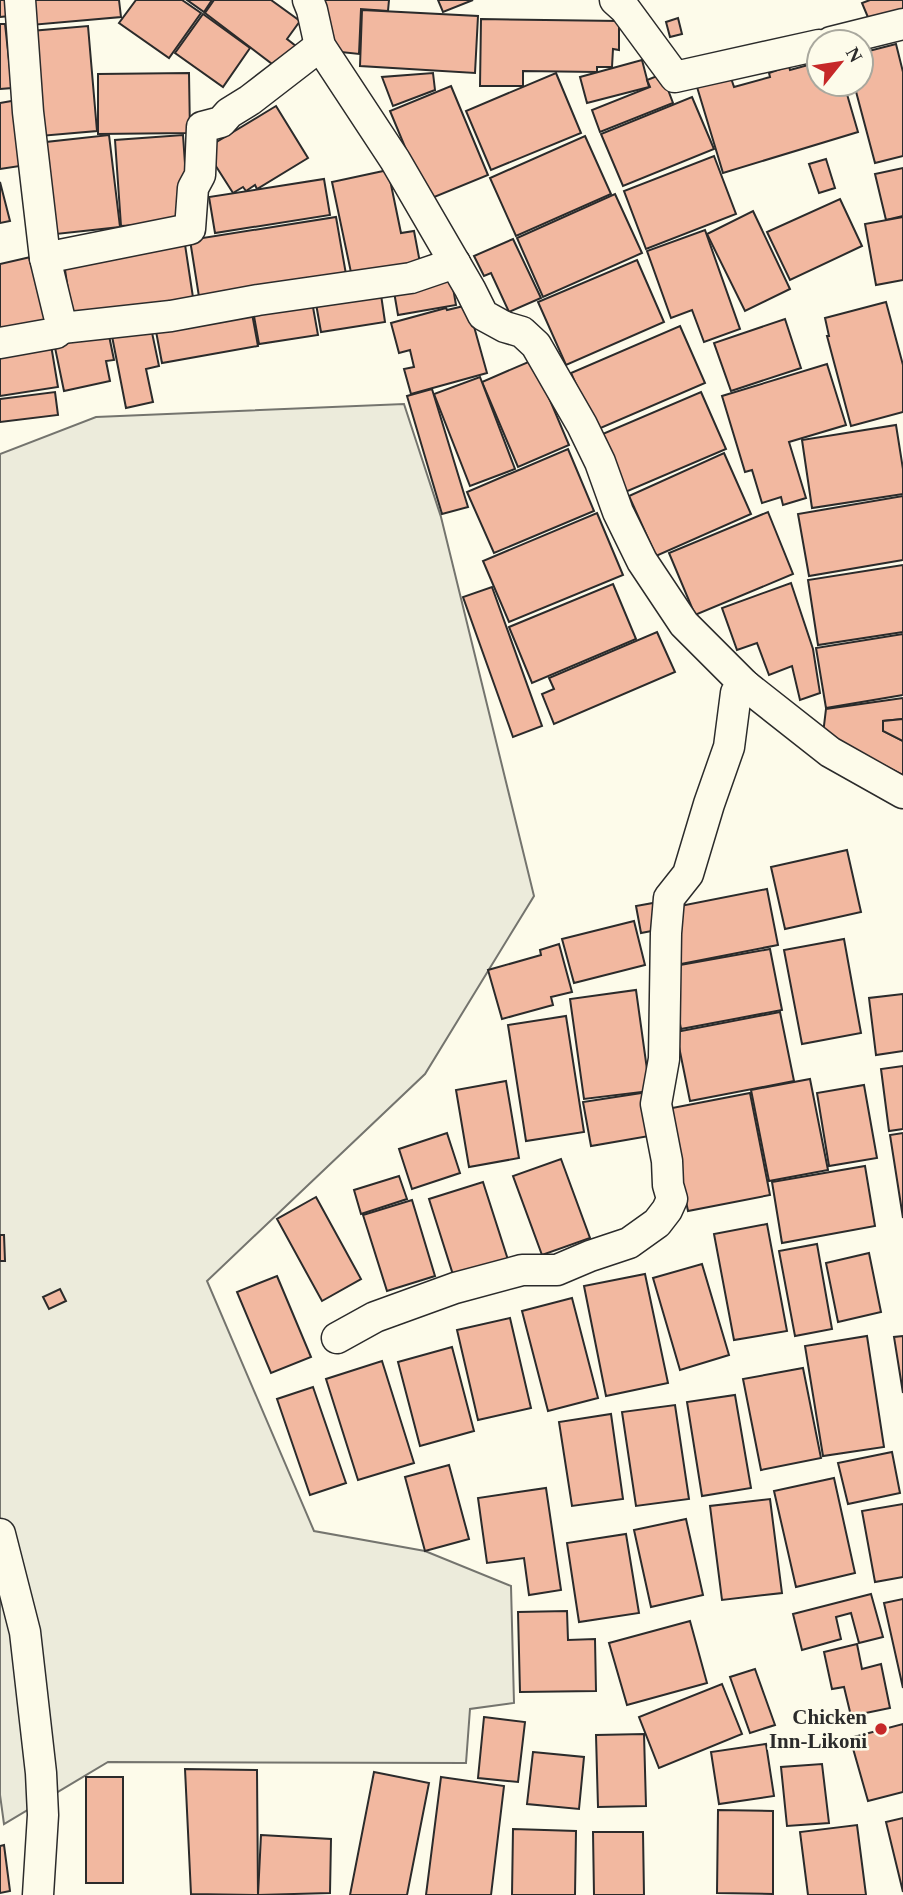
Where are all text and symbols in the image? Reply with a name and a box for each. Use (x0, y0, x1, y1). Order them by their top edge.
north arrow (805, 28, 875, 98)
text: N (842, 44, 867, 66)
place label: Chicken Inn-Likoni (769, 1705, 867, 1753)
marker: Chicken Inn-Likoni (873, 1721, 889, 1737)

